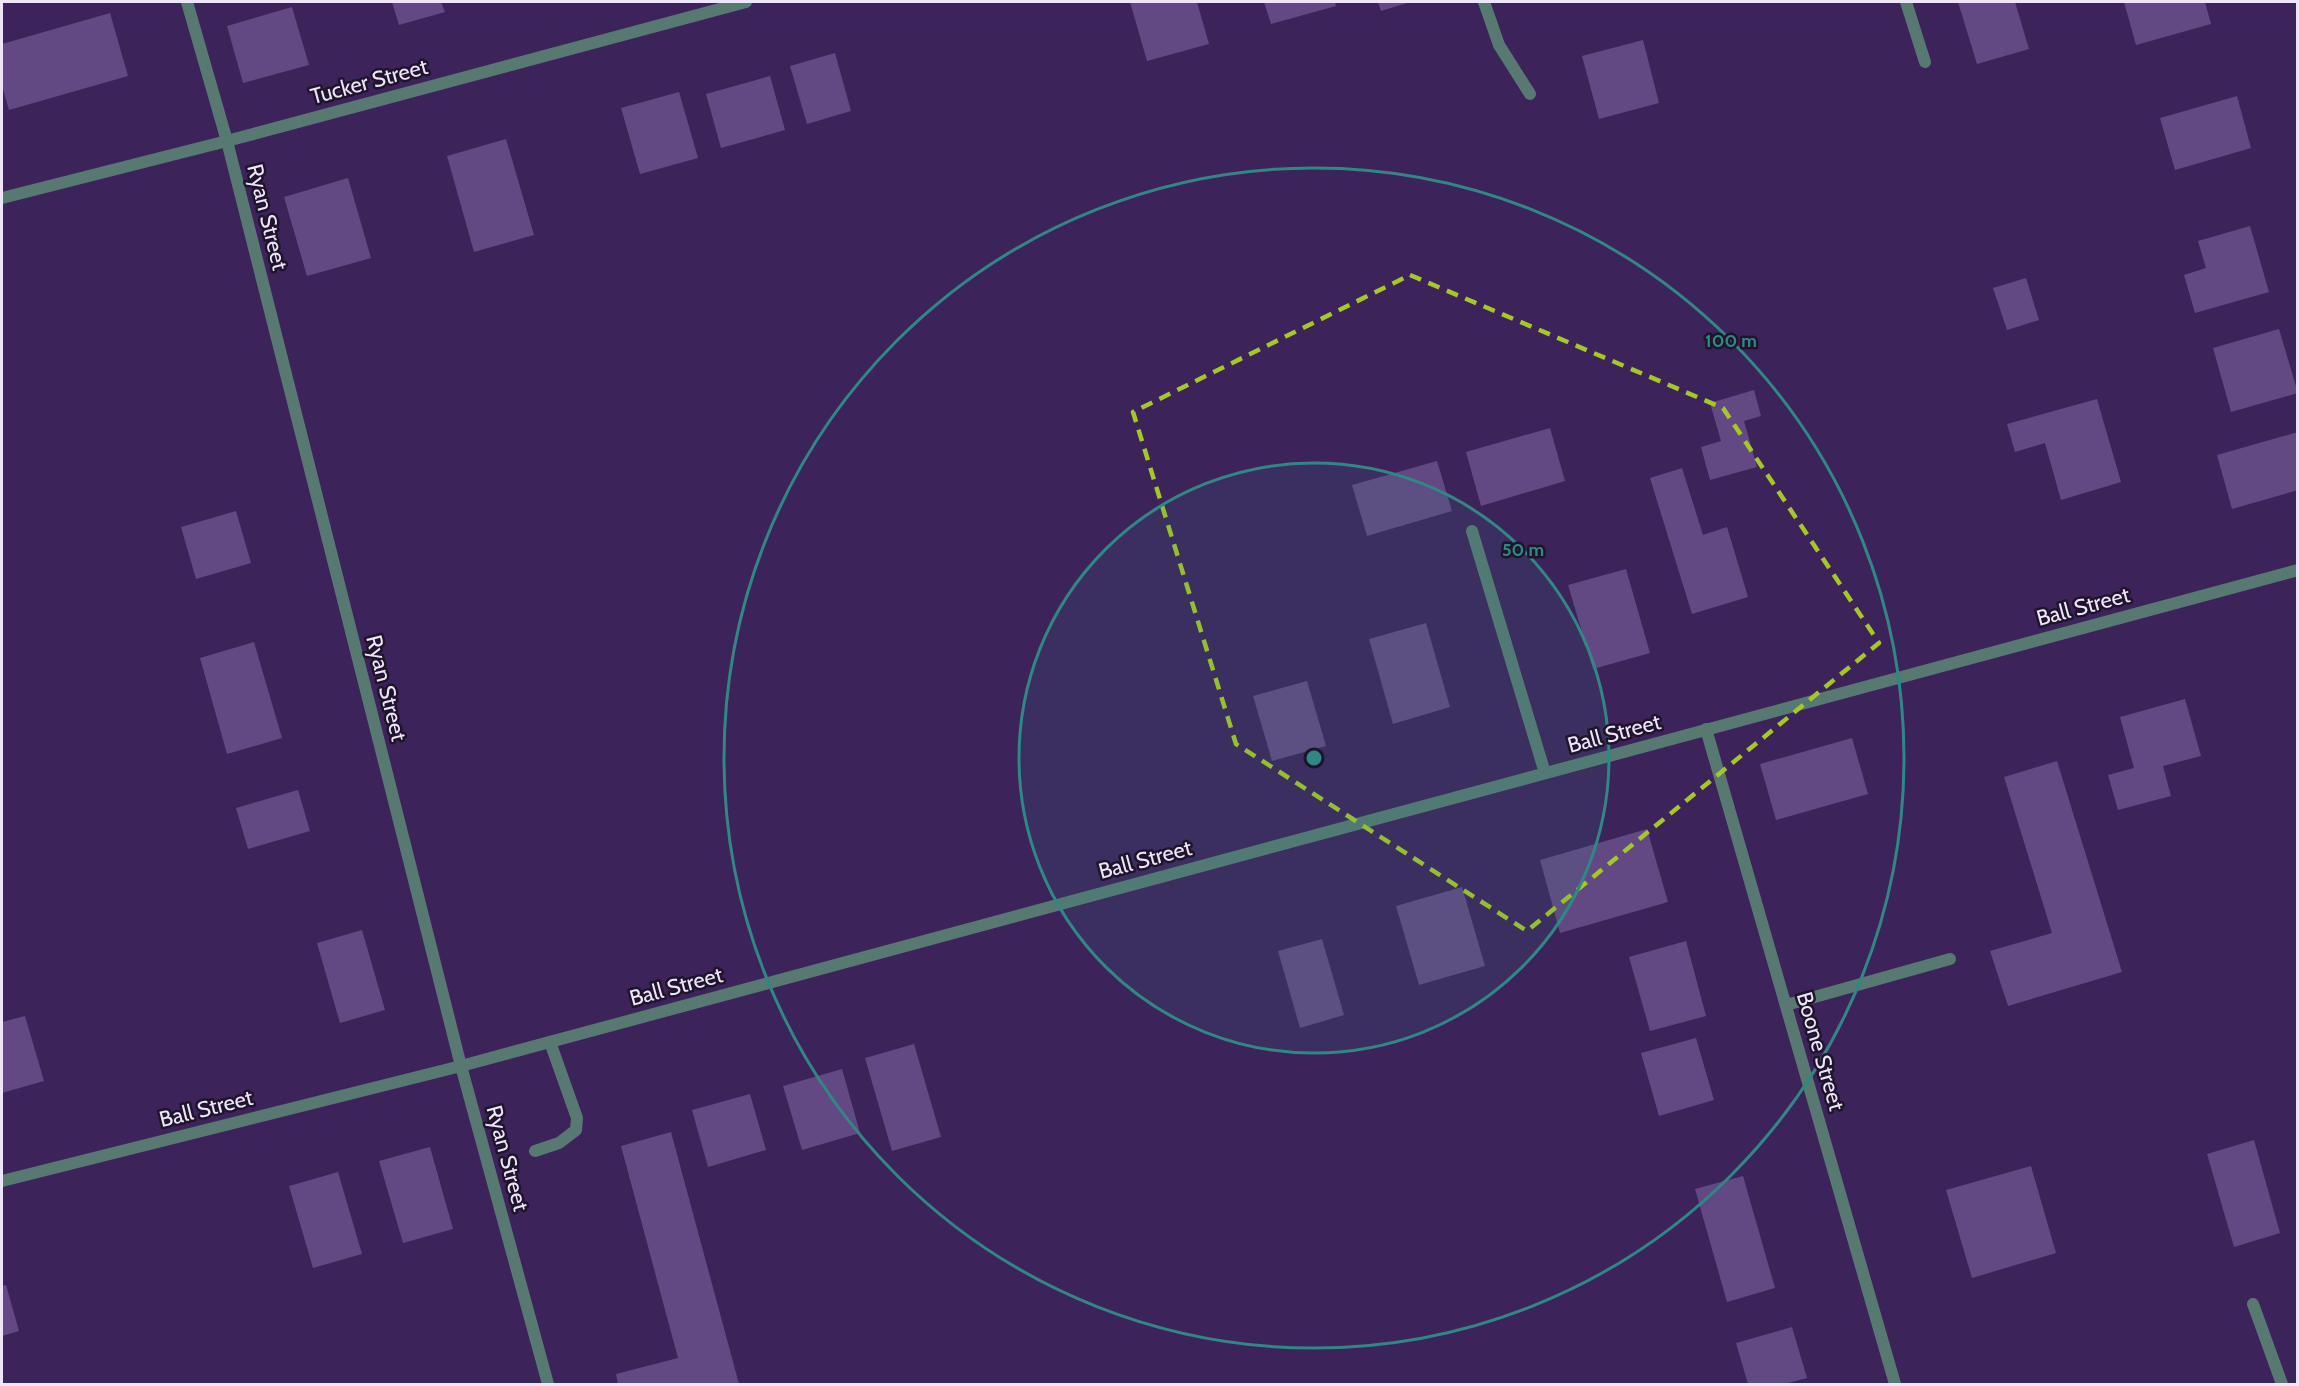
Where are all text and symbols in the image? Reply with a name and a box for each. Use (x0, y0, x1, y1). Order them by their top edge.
street label: Tucker Street (307, 53, 431, 110)
street label: Ryan Street (241, 161, 294, 274)
text: 100 m (1705, 330, 1757, 352)
text: 50 m (1502, 539, 1544, 561)
street label: Ball Street (2033, 581, 2133, 632)
street label: Ryan Street (360, 632, 413, 745)
street label: Ball Street (1564, 708, 1664, 759)
centre of rings (1304, 748, 1324, 768)
street label: Ball Street (1095, 834, 1195, 885)
street label: Ball Street (626, 961, 726, 1012)
street label: Boone Street (1791, 989, 1851, 1114)
street label: Ball Street (156, 1084, 256, 1133)
street label: Ryan Street (480, 1102, 535, 1215)

